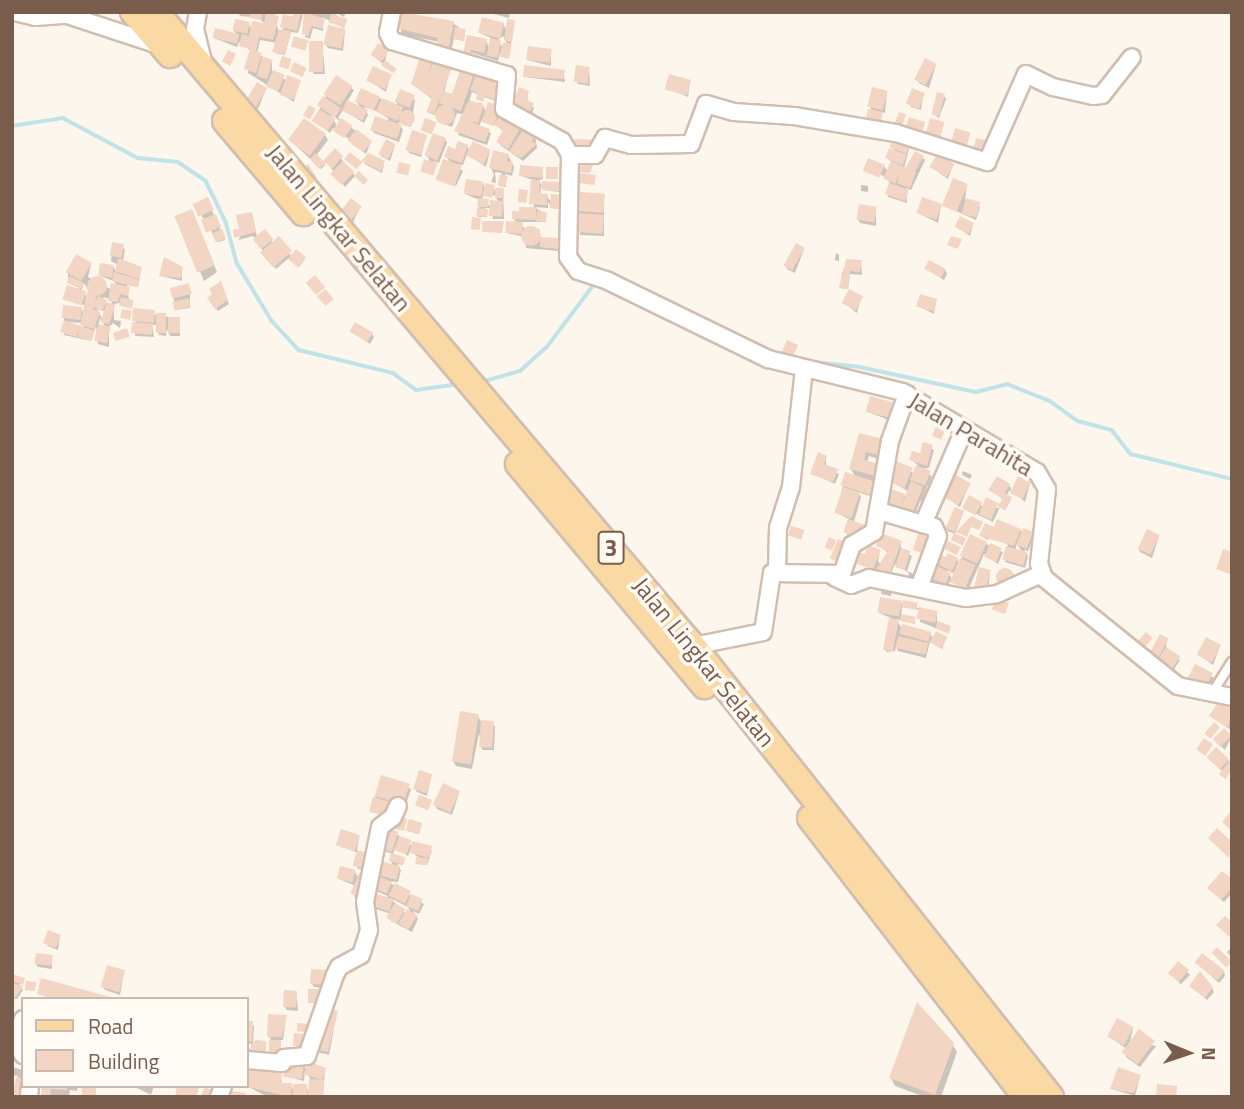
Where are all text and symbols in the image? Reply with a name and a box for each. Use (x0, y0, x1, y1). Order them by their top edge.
street label: Jalan Lingkar Selatan (261, 138, 417, 318)
street label: Jalan Parahita (904, 386, 1038, 482)
road number: 3 (597, 528, 625, 568)
street label: Jalan Lingkar Selatan (627, 571, 781, 753)
legend (21, 997, 248, 1088)
text: Road (88, 1010, 133, 1042)
north arrow (1153, 1018, 1223, 1088)
text: Building (88, 1045, 159, 1077)
text: N (1195, 1047, 1224, 1061)

